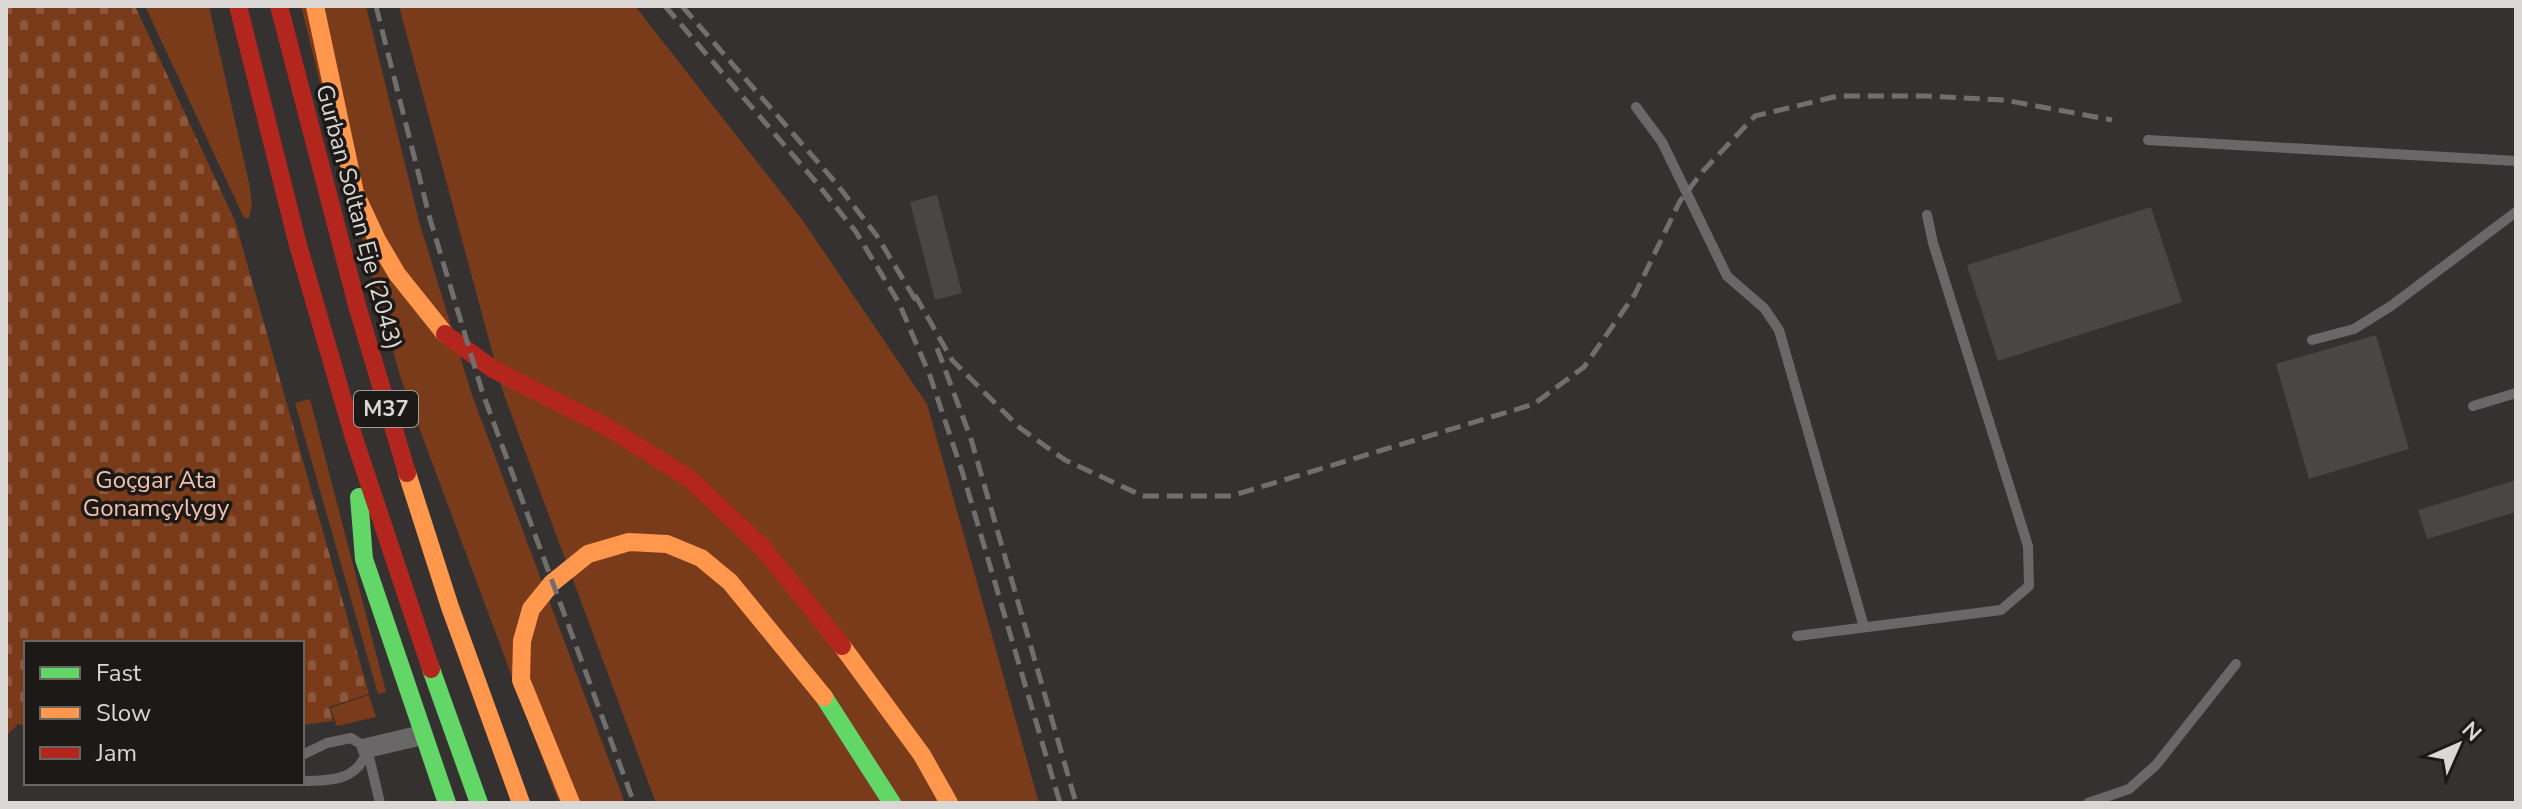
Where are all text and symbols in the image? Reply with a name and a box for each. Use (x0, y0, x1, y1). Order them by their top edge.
street label: Gurban Soltan Eje (2043) (308, 81, 410, 353)
road number: M37 (354, 391, 418, 427)
park label: Goçgar Ata Gonamçylygy (83, 464, 230, 524)
legend (24, 641, 304, 785)
text: Fast (96, 657, 142, 689)
text: Slow (96, 697, 151, 729)
north arrow (2418, 705, 2498, 785)
text: N (2455, 715, 2488, 748)
text: Jam (95, 737, 137, 769)

